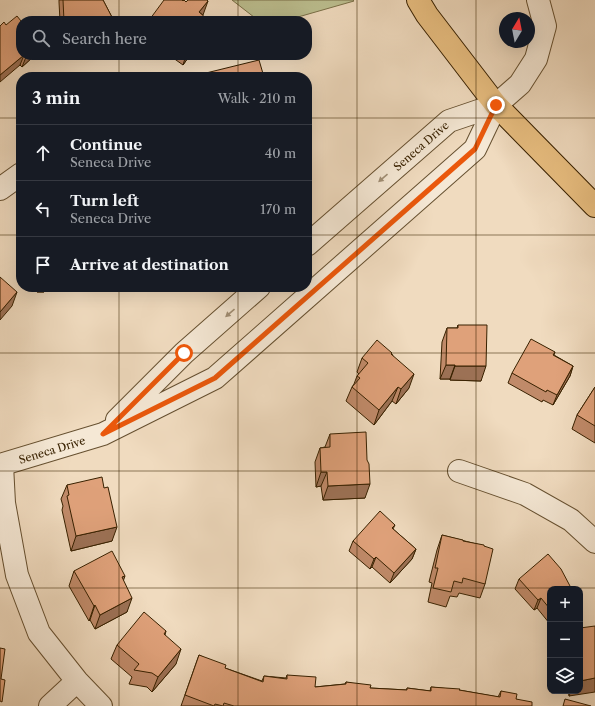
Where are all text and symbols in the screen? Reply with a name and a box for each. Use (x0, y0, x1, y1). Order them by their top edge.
north arrow (499, 12, 535, 48)
search box (16, 16, 312, 60)
icon: search (30, 27, 52, 49)
text: Search here (62, 29, 147, 48)
text: 3 min (32, 88, 81, 108)
text: Walk · 210 m (218, 90, 296, 106)
route end (487, 96, 505, 114)
street label: Seneca Drive (390, 118, 452, 174)
text: Continue (70, 135, 142, 154)
icon: ahead (32, 142, 54, 164)
text: 40 m (265, 145, 296, 161)
text: Seneca Drive (70, 154, 151, 170)
one-way arrow (378, 174, 388, 183)
text: Turn left (70, 191, 139, 210)
icon: left (32, 198, 54, 220)
text: 170 m (260, 201, 296, 217)
text: Seneca Drive (70, 210, 151, 226)
icon: arrive (32, 254, 54, 276)
text: Arrive at destination (70, 255, 229, 274)
one-way arrow (225, 308, 235, 317)
route start (175, 344, 193, 362)
street label: Seneca Drive (17, 433, 87, 467)
map controls (547, 586, 583, 694)
button: + (547, 586, 583, 622)
button: − (547, 622, 583, 658)
button: layers (547, 658, 583, 694)

